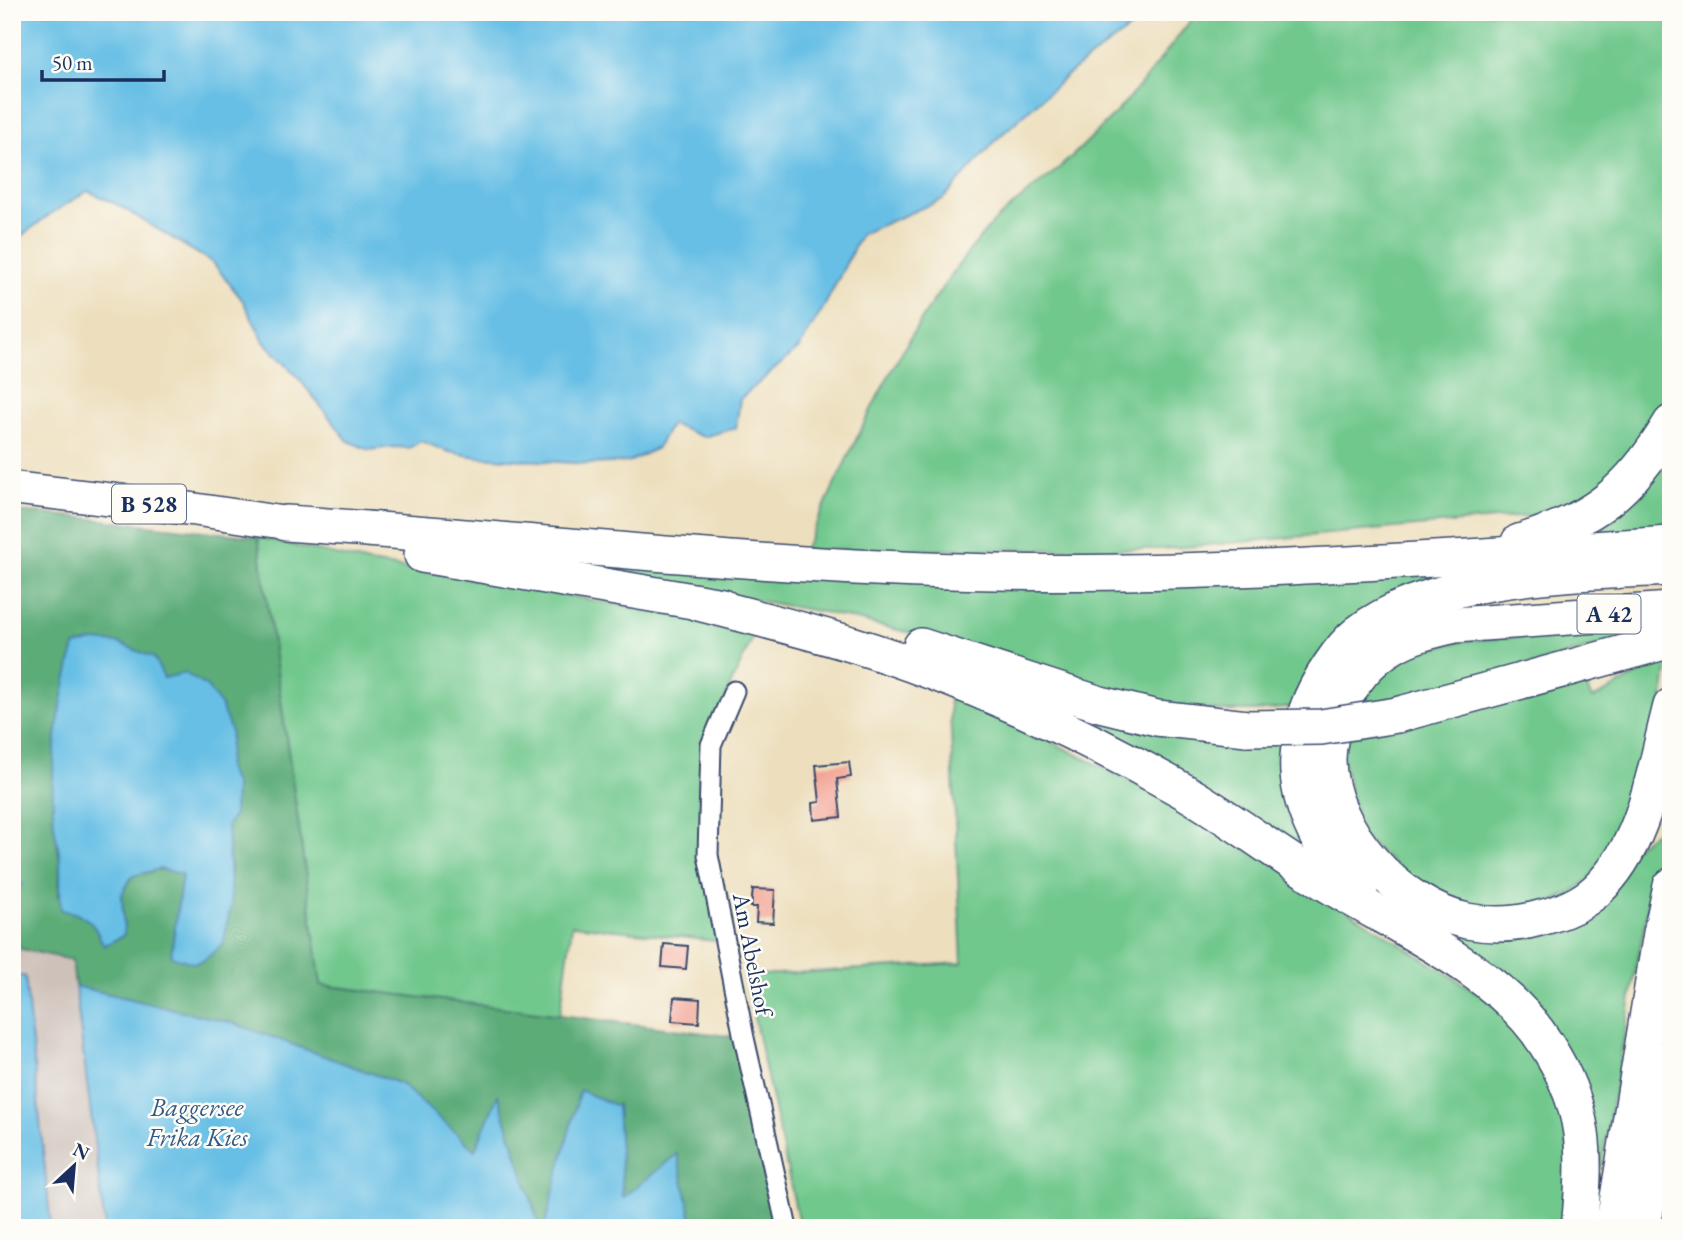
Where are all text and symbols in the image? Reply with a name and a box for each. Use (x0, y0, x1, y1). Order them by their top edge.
scale bar (42, 38, 164, 82)
text: 50 m (52, 49, 93, 76)
road number: B 528 (112, 484, 186, 524)
road number: A 42 (1578, 594, 1640, 634)
street label: Am Abelshof (726, 889, 781, 1021)
water label: Baggersee Frika Kies (145, 1090, 248, 1154)
north arrow (38, 1132, 108, 1202)
text: N (69, 1137, 94, 1166)

